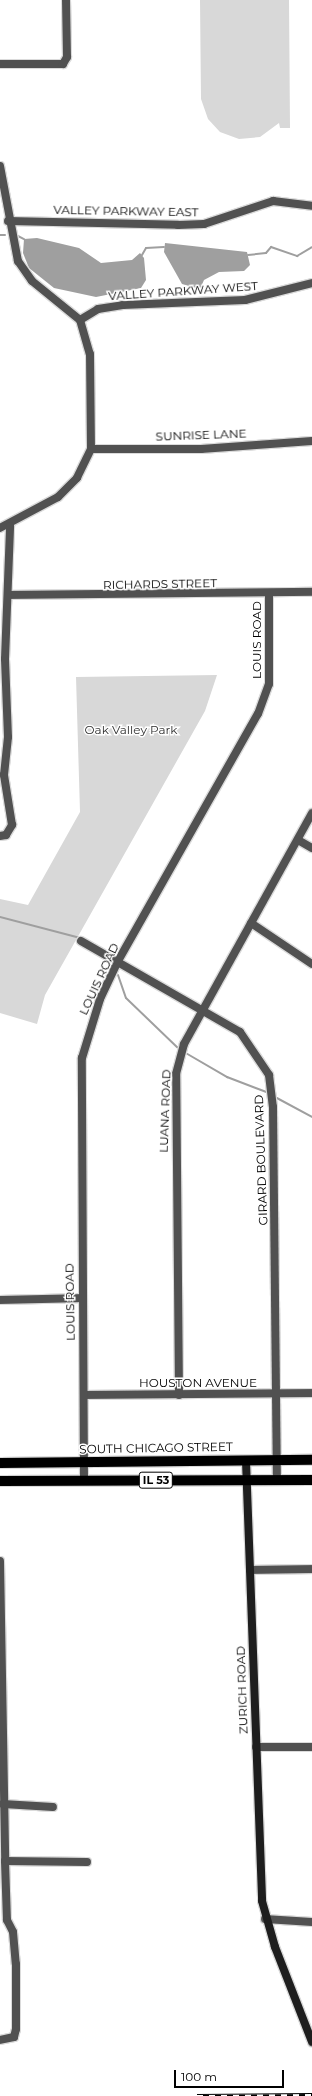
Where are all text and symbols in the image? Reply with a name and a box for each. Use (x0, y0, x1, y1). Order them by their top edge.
street label: VALLEY PARKWAY EAST (53, 203, 199, 219)
street label: VALLEY PARKWAY WEST (108, 279, 258, 303)
street label: SUNRISE LANE (155, 426, 247, 444)
street label: RICHARDS STREET (103, 576, 217, 592)
street label: LOUIS ROAD (250, 601, 264, 679)
park label: Oak Valley Park (85, 723, 177, 737)
street label: LOUIS ROAD (76, 941, 122, 1017)
street label: LUANA ROAD (156, 1069, 174, 1153)
street label: GIRARD BOULEVARD (252, 1094, 270, 1226)
street label: LOUIS ROAD (62, 1263, 78, 1341)
street label: HOUSTON AVENUE (139, 1376, 257, 1390)
street label: SOUTH CHICAGO STREET (79, 1439, 233, 1457)
road number: IL 53 (138, 1471, 174, 1489)
street label: ZURICH ROAD (233, 1646, 251, 1734)
scale bar (176, 2062, 286, 2088)
text: 100 m (181, 2069, 217, 2084)

